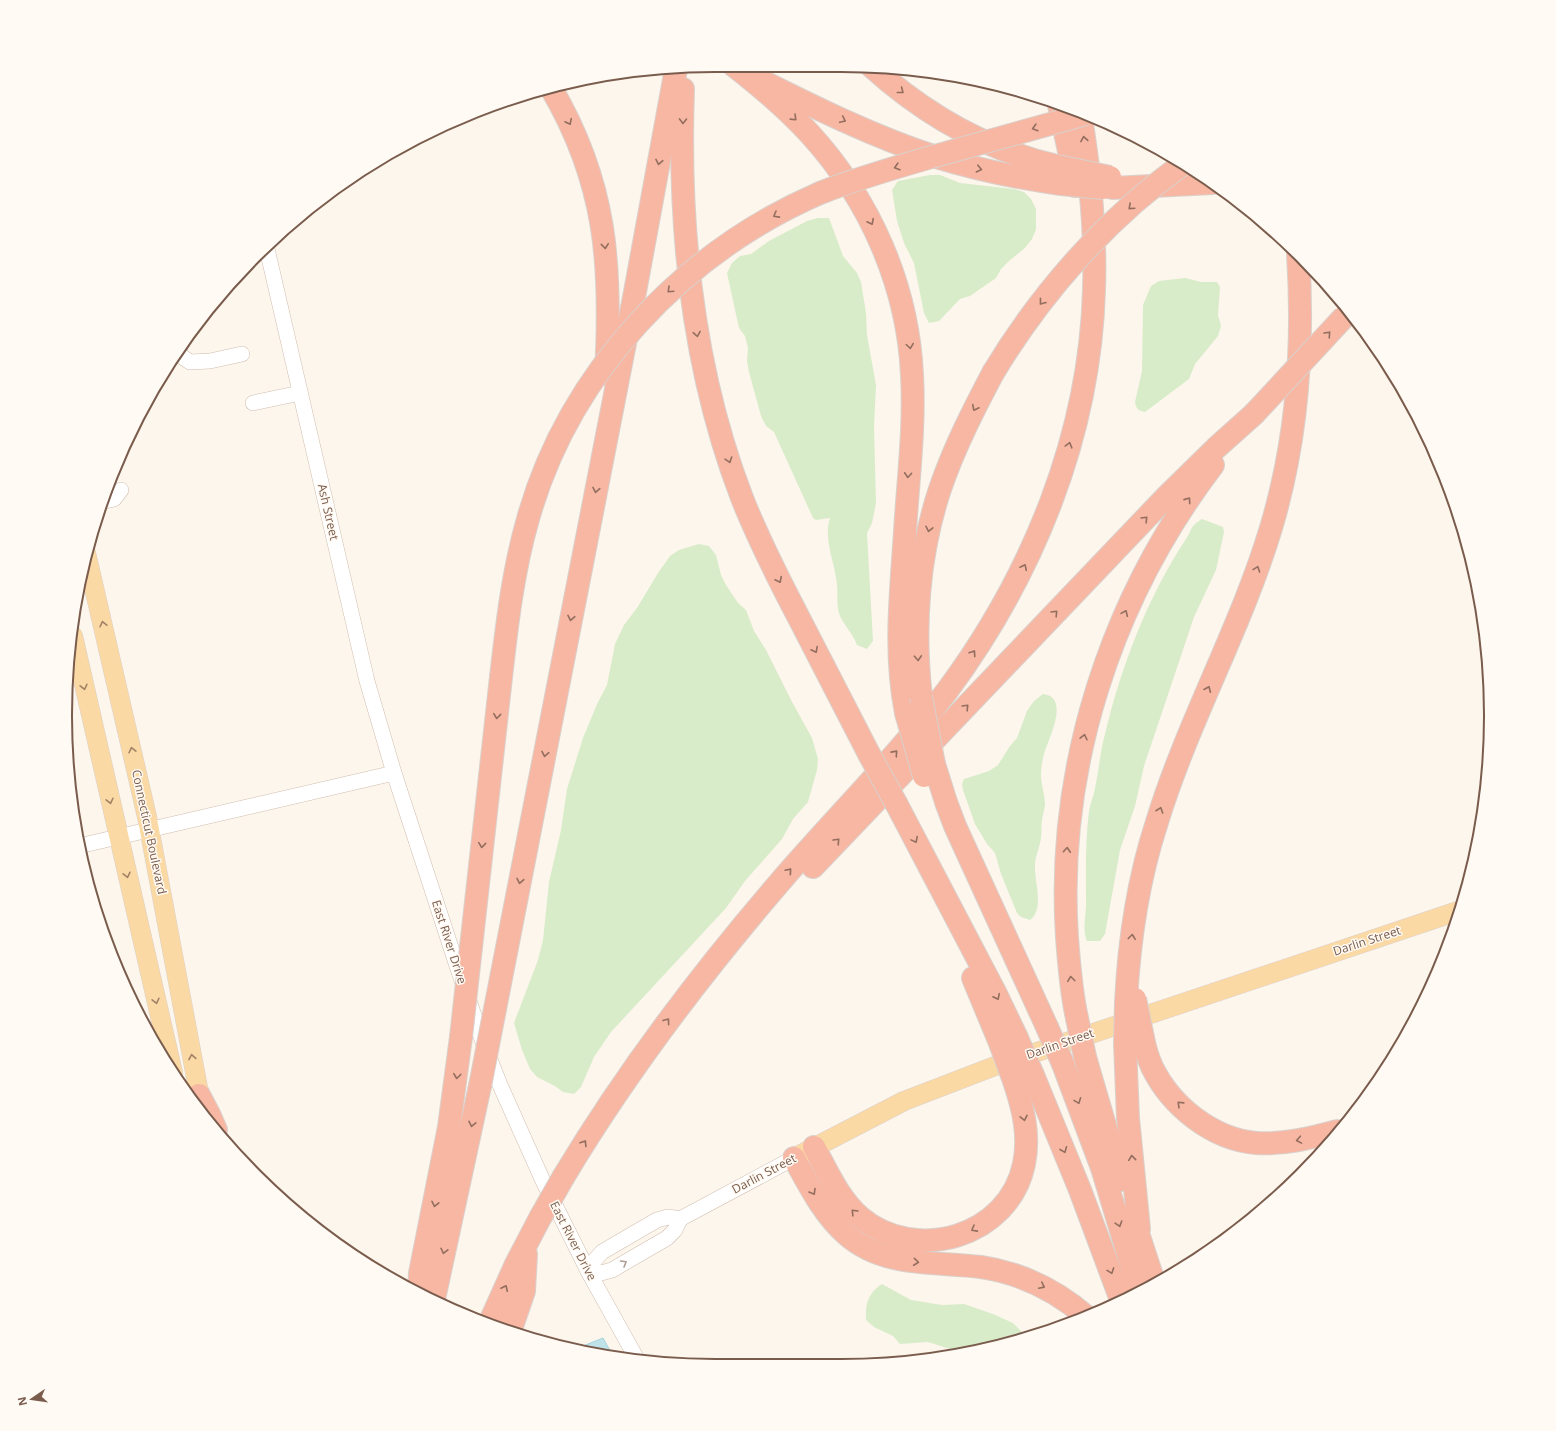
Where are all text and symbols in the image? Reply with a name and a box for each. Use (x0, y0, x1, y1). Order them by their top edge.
one-way arrow (897, 87, 904, 94)
one-way arrow (789, 113, 797, 121)
one-way arrow (839, 115, 847, 123)
one-way arrow (565, 118, 572, 125)
one-way arrow (678, 118, 687, 124)
one-way arrow (1032, 123, 1039, 132)
one-way arrow (1081, 136, 1089, 142)
one-way arrow (655, 159, 664, 166)
one-way arrow (893, 163, 900, 171)
one-way arrow (975, 164, 982, 172)
one-way arrow (1128, 202, 1135, 209)
one-way arrow (773, 210, 780, 218)
one-way arrow (866, 218, 874, 225)
one-way arrow (601, 243, 610, 249)
one-way arrow (667, 286, 675, 293)
one-way arrow (1040, 297, 1047, 304)
one-way arrow (692, 331, 701, 337)
one-way arrow (1323, 331, 1331, 339)
one-way arrow (905, 343, 914, 349)
one-way arrow (972, 403, 980, 411)
one-way arrow (1065, 442, 1073, 448)
one-way arrow (724, 456, 733, 463)
one-way arrow (904, 472, 913, 478)
street label: Ash Street (314, 482, 343, 542)
one-way arrow (592, 487, 601, 493)
one-way arrow (1183, 497, 1191, 504)
one-way arrow (1140, 516, 1148, 524)
one-way arrow (926, 526, 934, 532)
one-way arrow (1019, 563, 1027, 571)
one-way arrow (1252, 565, 1260, 572)
one-way arrow (774, 576, 782, 583)
one-way arrow (1051, 610, 1058, 618)
one-way arrow (1120, 610, 1128, 618)
one-way arrow (567, 615, 576, 621)
one-way arrow (99, 620, 107, 627)
one-way arrow (811, 646, 818, 653)
one-way arrow (969, 650, 976, 657)
one-way arrow (914, 655, 923, 661)
one-way arrow (80, 684, 88, 690)
one-way arrow (1203, 686, 1211, 694)
one-way arrow (961, 704, 969, 712)
one-way arrow (492, 713, 501, 719)
one-way arrow (1080, 733, 1088, 740)
one-way arrow (128, 747, 136, 753)
one-way arrow (541, 750, 549, 757)
one-way arrow (890, 751, 897, 758)
street label: Connecticut Boulevard (128, 768, 171, 896)
one-way arrow (106, 798, 114, 804)
one-way arrow (1156, 807, 1164, 814)
one-way arrow (910, 835, 918, 843)
one-way arrow (833, 838, 840, 846)
one-way arrow (478, 842, 487, 848)
one-way arrow (1063, 847, 1072, 853)
one-way arrow (785, 869, 792, 876)
one-way arrow (123, 871, 131, 878)
one-way arrow (516, 878, 524, 884)
street label: East River Drive (428, 898, 471, 986)
street label: Darlin Street (1331, 922, 1403, 959)
one-way arrow (1127, 934, 1136, 940)
one-way arrow (1067, 976, 1076, 982)
one-way arrow (992, 993, 1000, 1001)
one-way arrow (152, 998, 160, 1004)
one-way arrow (662, 1019, 669, 1026)
street label: Darlin Street (1024, 1024, 1096, 1063)
one-way arrow (188, 1054, 197, 1060)
one-way arrow (453, 1073, 462, 1079)
one-way arrow (1073, 1097, 1081, 1104)
one-way arrow (1177, 1101, 1185, 1109)
one-way arrow (1020, 1115, 1028, 1121)
one-way arrow (468, 1121, 477, 1127)
one-way arrow (1296, 1135, 1302, 1144)
one-way arrow (579, 1140, 587, 1147)
one-way arrow (1059, 1145, 1067, 1153)
street label: Darlin Street (729, 1150, 799, 1198)
one-way arrow (1127, 1155, 1136, 1161)
one-way arrow (808, 1188, 815, 1195)
street label: East River Drive (546, 1198, 601, 1284)
one-way arrow (431, 1201, 439, 1207)
one-way arrow (851, 1209, 859, 1217)
one-way arrow (1114, 1220, 1123, 1227)
one-way arrow (971, 1224, 978, 1231)
one-way arrow (441, 1248, 449, 1254)
one-way arrow (913, 1257, 919, 1266)
one-way arrow (620, 1260, 627, 1267)
one-way arrow (1106, 1268, 1114, 1275)
one-way arrow (1038, 1282, 1045, 1289)
one-way arrow (500, 1285, 508, 1292)
north arrow (12, 1379, 52, 1419)
text: N (13, 1395, 30, 1407)

